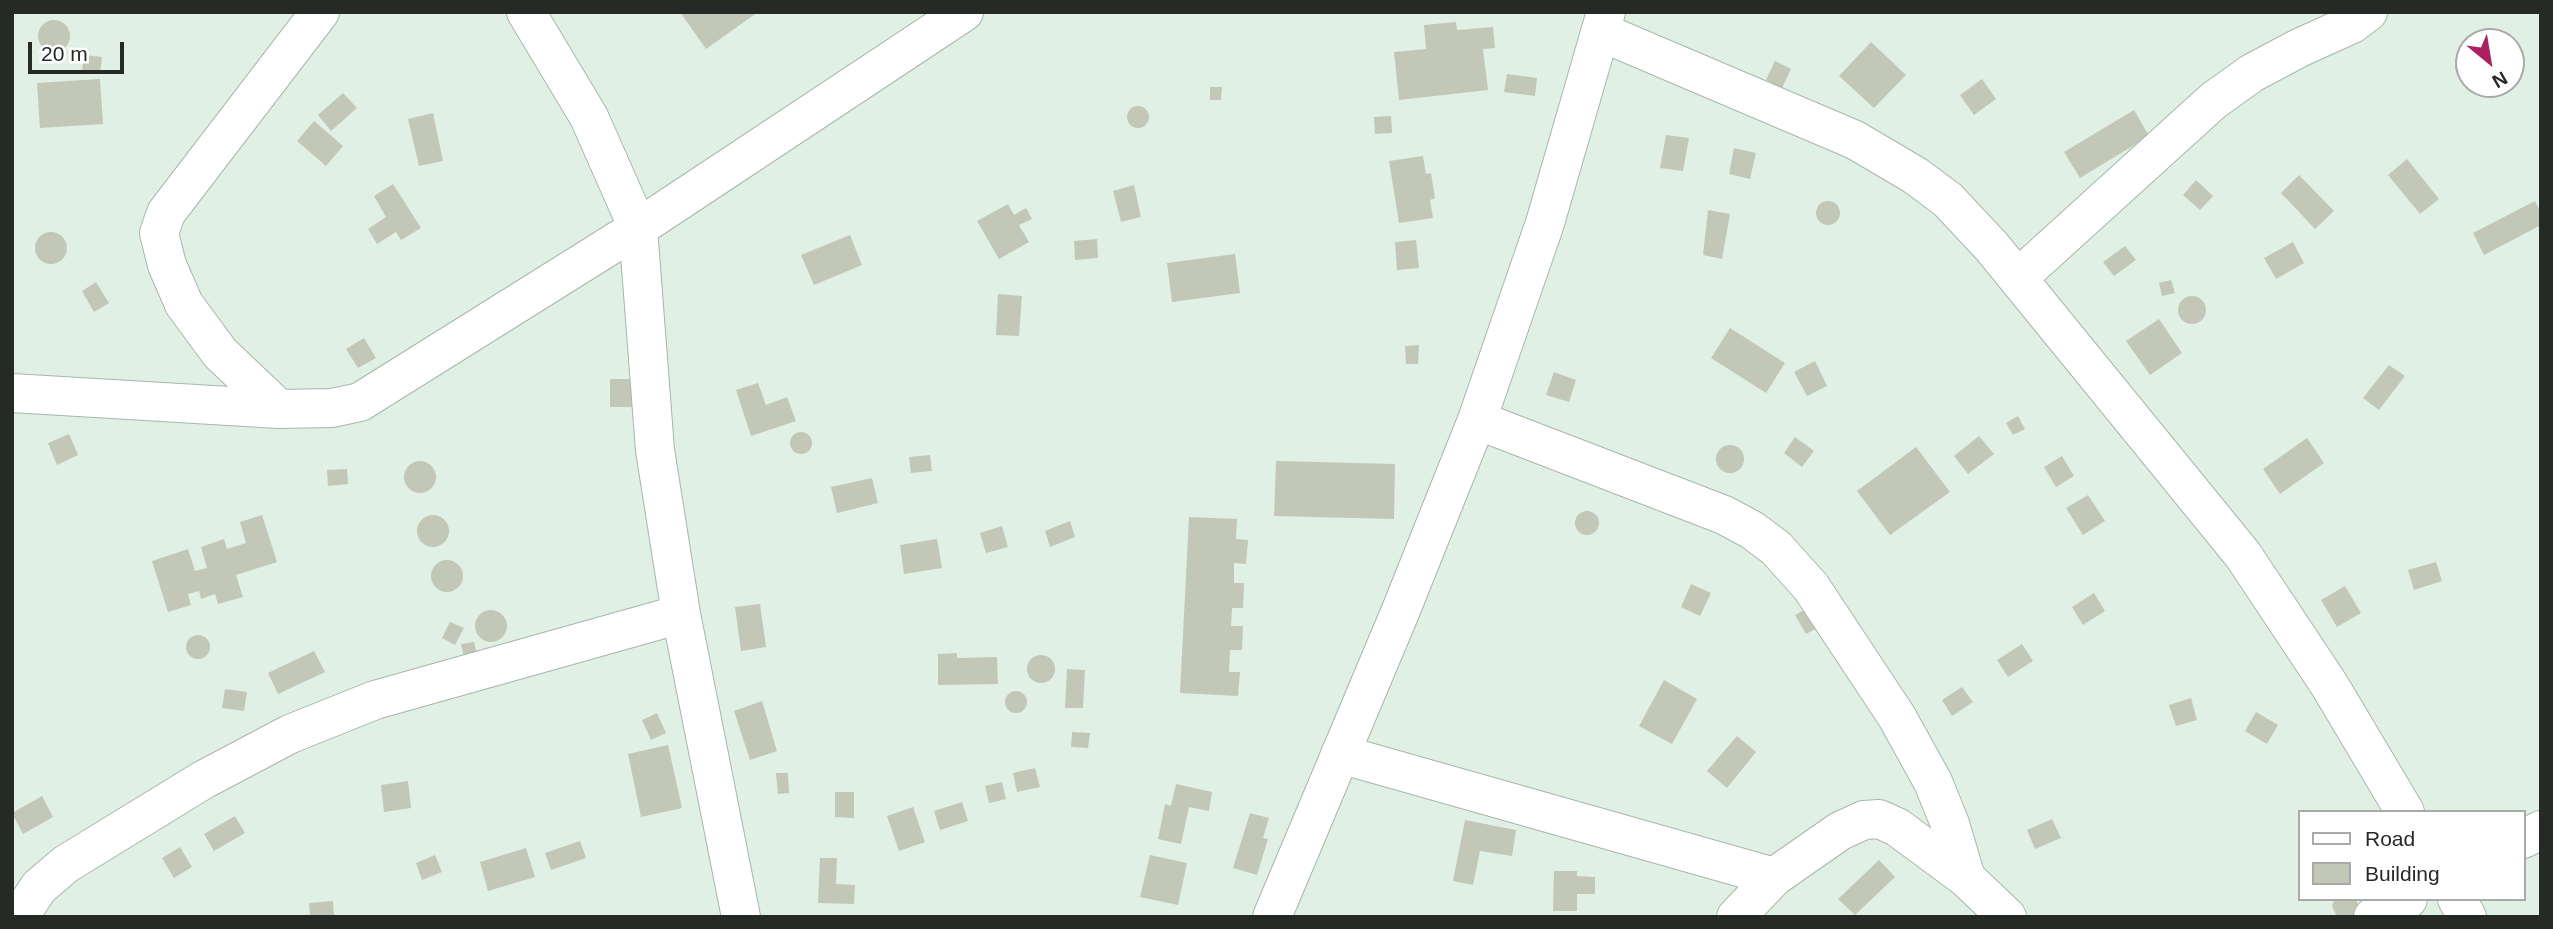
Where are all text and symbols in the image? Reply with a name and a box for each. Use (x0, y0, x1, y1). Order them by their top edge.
scale bar (32, 28, 128, 72)
north arrow (2455, 28, 2525, 98)
text: 20 m (41, 42, 88, 65)
text: N (2489, 67, 2511, 92)
legend (2298, 810, 2525, 901)
text: Road (2365, 827, 2415, 850)
text: Building (2365, 862, 2440, 885)

